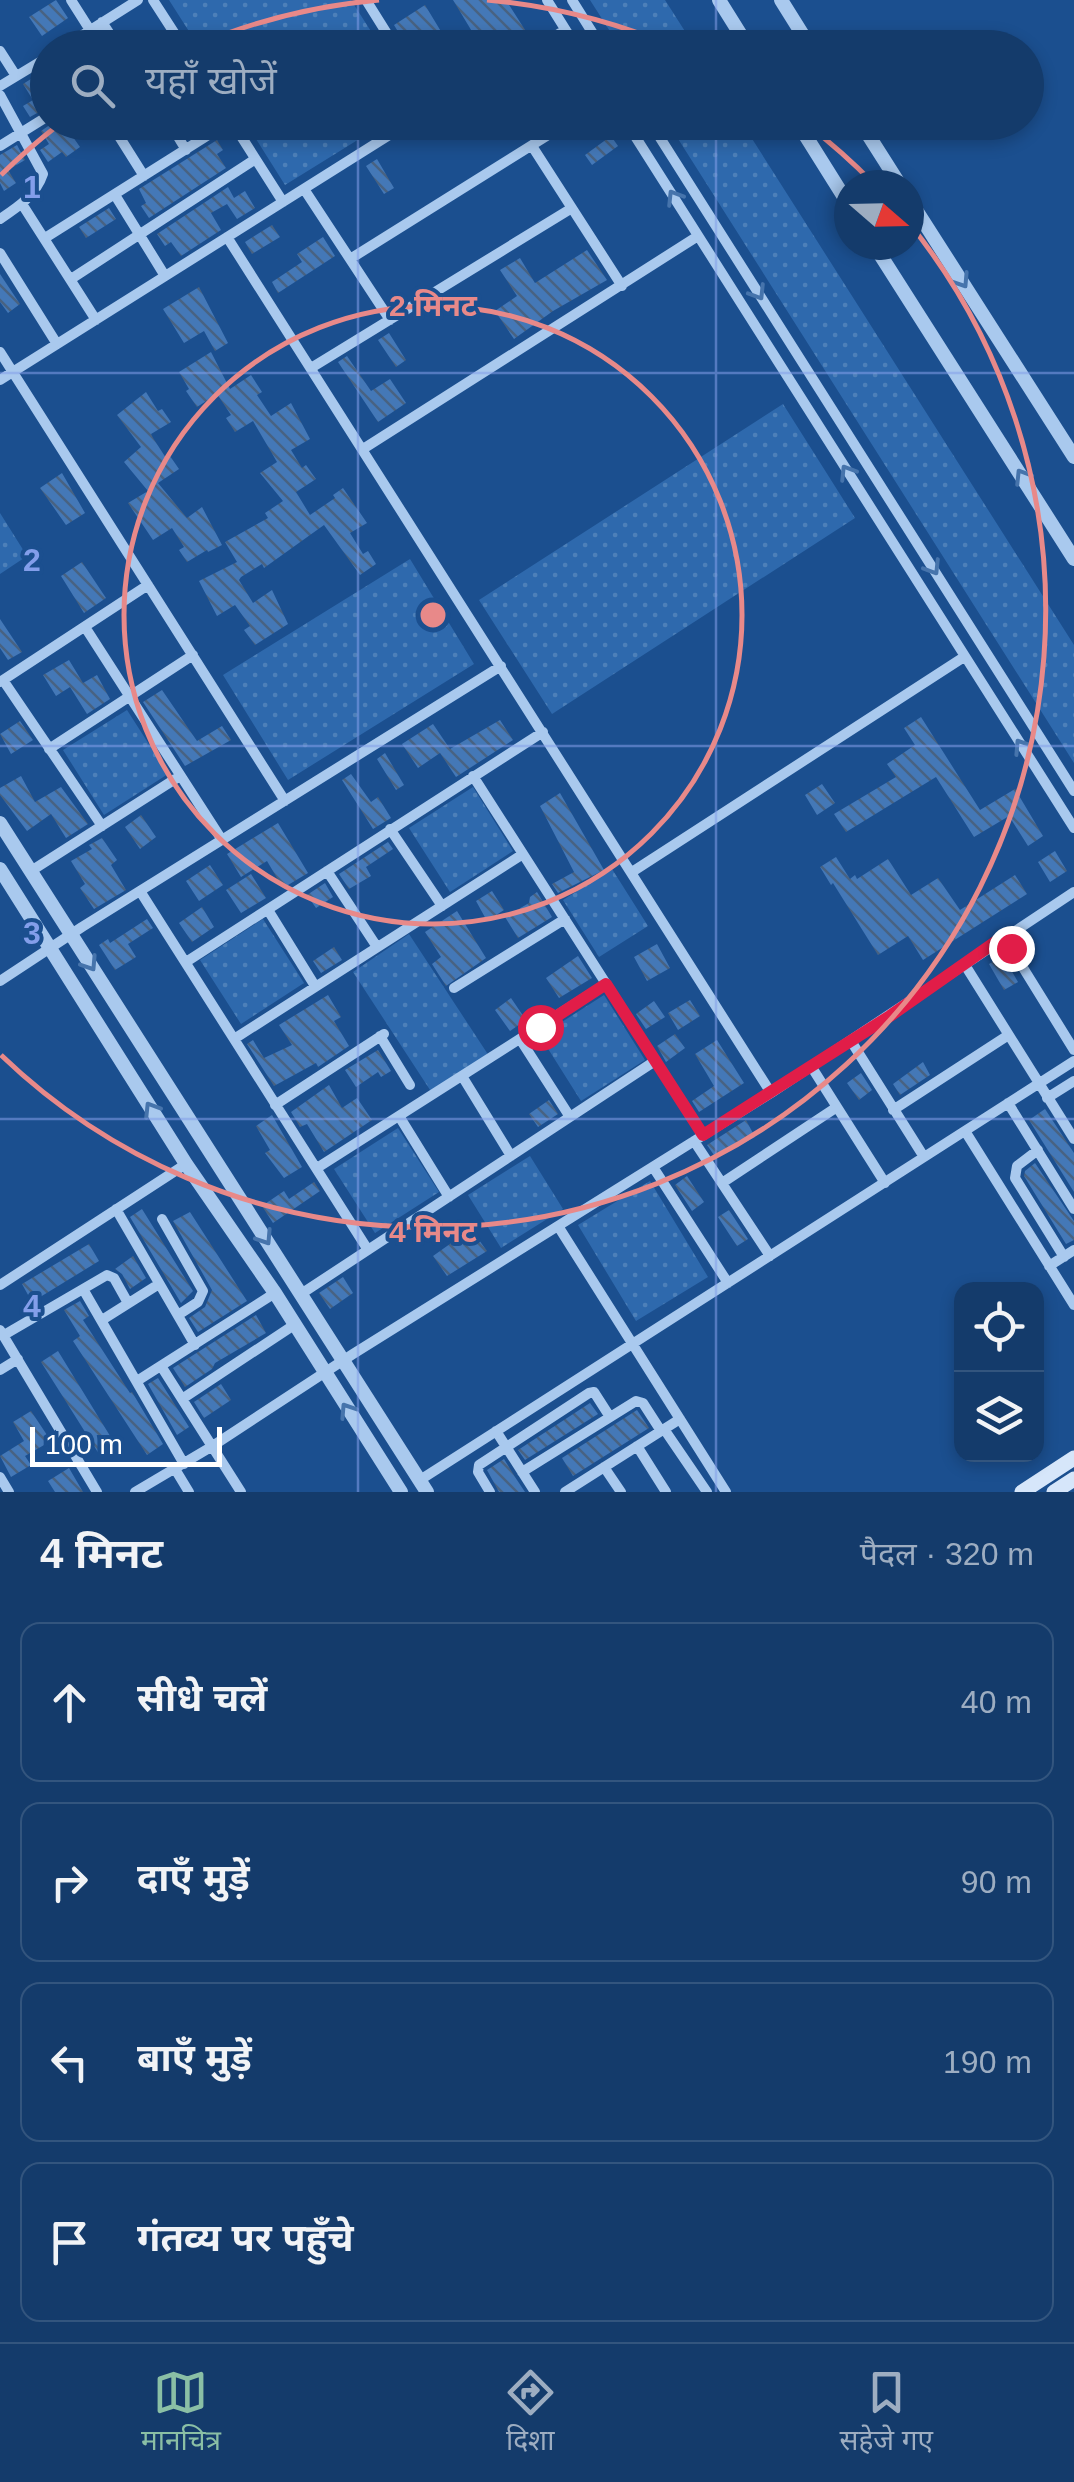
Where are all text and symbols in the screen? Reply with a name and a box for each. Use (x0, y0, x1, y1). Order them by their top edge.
search box (30, 30, 1044, 140)
icon: search (65, 58, 120, 113)
text: यहाँ खोजें (145, 60, 277, 102)
text: 1 (23, 169, 41, 205)
north arrow (834, 170, 924, 260)
one-way arrow (667, 190, 686, 208)
one-way arrow (949, 270, 968, 288)
one-way arrow (746, 283, 765, 301)
text: 2 मिनट (389, 289, 478, 322)
one-way arrow (840, 465, 859, 483)
one-way arrow (1015, 469, 1034, 487)
text: 2 (23, 542, 41, 578)
one-way arrow (920, 557, 939, 575)
centre of rings (415, 597, 451, 633)
one-way arrow (1015, 739, 1034, 757)
text: 3 (23, 915, 41, 951)
route end (989, 926, 1035, 972)
one-way arrow (78, 953, 97, 971)
route start (518, 1005, 564, 1051)
one-way arrow (145, 1101, 164, 1119)
text: 4 मिनट (389, 1215, 478, 1248)
one-way arrow (253, 1227, 272, 1245)
map controls (954, 1282, 1044, 1462)
button: locate (954, 1282, 1044, 1372)
text: 4 (23, 1288, 41, 1324)
button: layers (954, 1372, 1044, 1462)
one-way arrow (341, 1403, 360, 1421)
scale bar (30, 1422, 222, 1466)
text: 100 m (45, 1429, 123, 1460)
text: 4 मिनट (40, 1530, 163, 1577)
text: पैदल · 320 m (860, 1536, 1034, 1572)
icon: ahead (42, 1675, 97, 1730)
text: सीधे चलें (137, 1677, 267, 1719)
text: 40 m (961, 1684, 1032, 1720)
icon: right (42, 1855, 97, 1910)
text: दाएँ मुड़ें (137, 1857, 250, 1899)
text: 90 m (961, 1864, 1032, 1900)
icon: left (42, 2035, 97, 2090)
text: बाएँ मुड़ें (137, 2037, 252, 2079)
text: 190 m (943, 2044, 1032, 2080)
icon: arrive (42, 2215, 97, 2270)
text: गंतव्य पर पहुँचे (137, 2217, 353, 2259)
tab: मानचित्र (141, 2365, 221, 2461)
tab: दिशा (503, 2365, 558, 2461)
tab: सहेजे गए (839, 2365, 933, 2461)

